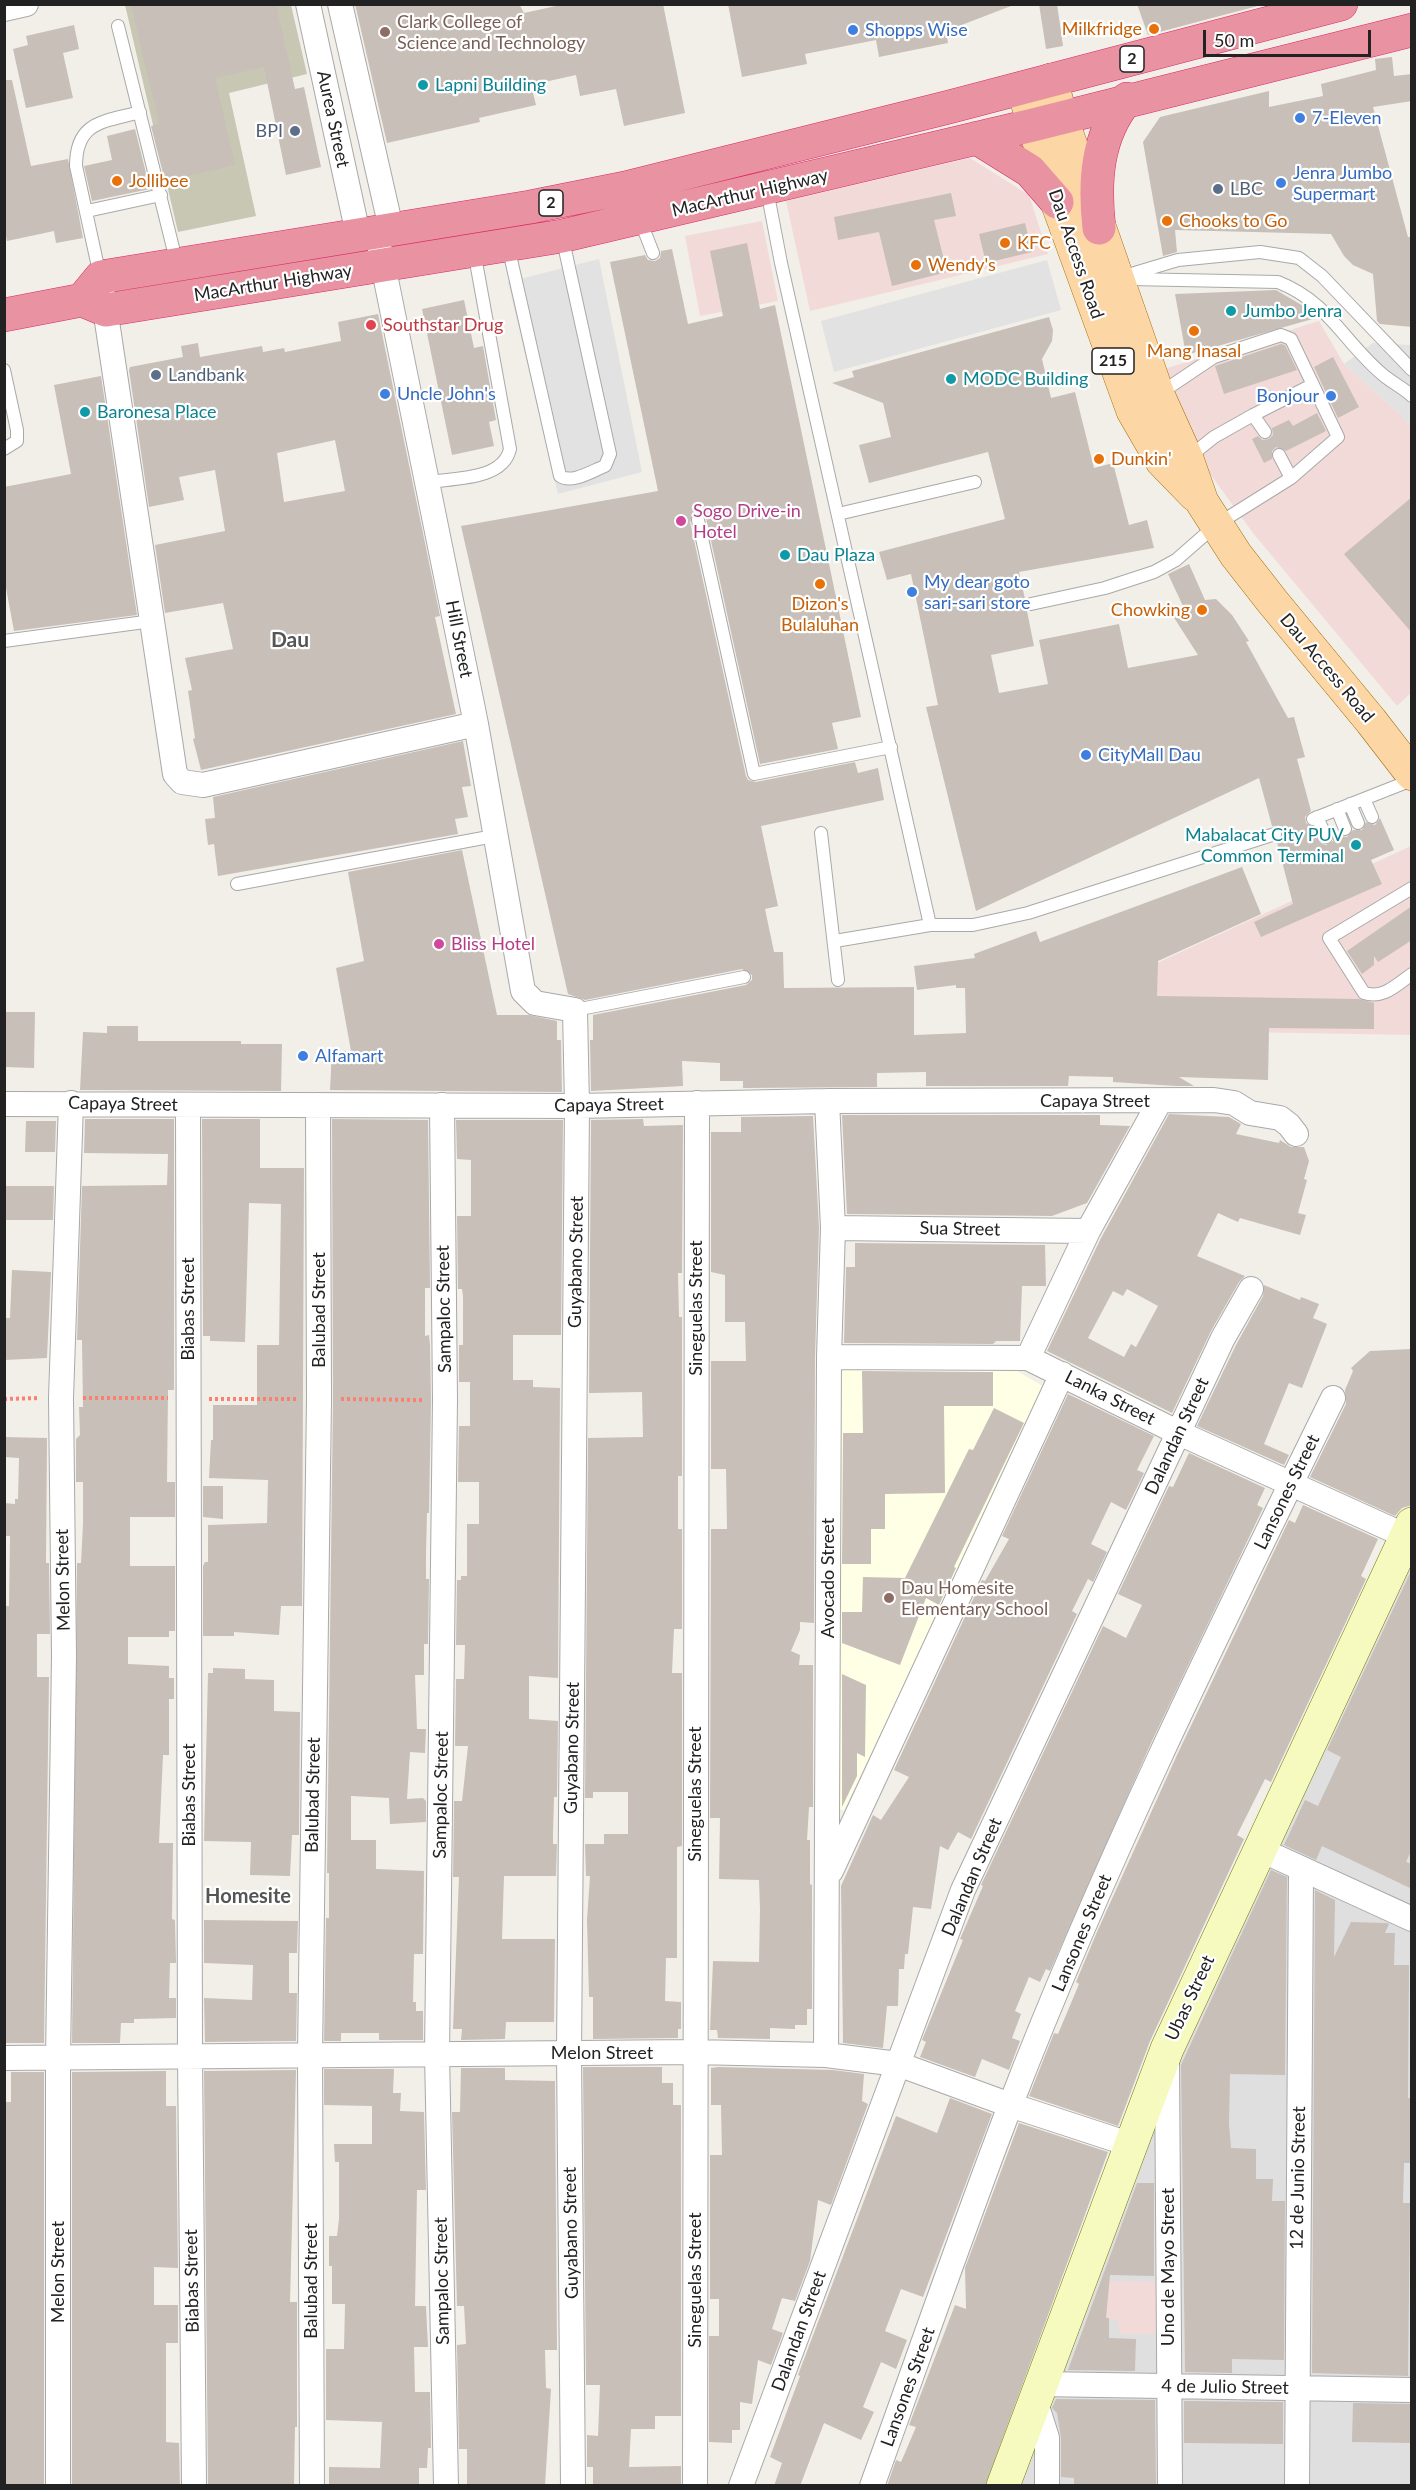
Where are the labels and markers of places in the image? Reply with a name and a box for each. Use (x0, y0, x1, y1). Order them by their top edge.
place label: Clark College of Science and Technology (397, 11, 585, 54)
place label: Milkfridge (1062, 18, 1142, 40)
place label: Shopps Wise (865, 19, 968, 41)
marker: Milkfridge (1147, 22, 1161, 36)
marker: Shopps Wise (846, 23, 860, 37)
marker: Clark College of Science and Technology (378, 25, 392, 39)
place label: Lapni Building (435, 74, 546, 96)
marker: Lapni Building (416, 78, 430, 92)
place label: 7-Eleven (1312, 107, 1382, 129)
marker: 7-Eleven (1293, 111, 1307, 125)
place label: BPI (256, 120, 283, 142)
marker: BPI (288, 124, 302, 138)
place label: Jenra Jumbo Supermart (1293, 162, 1392, 204)
place label: Jollibee (129, 170, 188, 192)
marker: Jollibee (110, 174, 124, 188)
marker: Jenra Jumbo Supermart (1274, 176, 1288, 190)
place label: LBC (1230, 178, 1263, 200)
marker: LBC (1211, 182, 1225, 196)
place label: Chooks to Go (1179, 210, 1287, 232)
marker: Chooks to Go (1160, 214, 1174, 228)
place label: KFC (1017, 232, 1051, 254)
marker: KFC (998, 236, 1012, 250)
place label: Wendy's (928, 254, 996, 276)
marker: Wendy's (909, 258, 923, 272)
place label: Jumbo Jenra (1243, 300, 1342, 322)
marker: Jumbo Jenra (1224, 304, 1238, 318)
place label: Southstar Drug (383, 314, 503, 336)
marker: Southstar Drug (364, 318, 378, 332)
marker: Mang Inasal (1187, 324, 1201, 338)
place label: Mang Inasal (1147, 340, 1241, 362)
place label: Landbank (168, 364, 245, 386)
marker: Landbank (149, 368, 163, 382)
place label: MODC Building (963, 368, 1088, 390)
marker: MODC Building (944, 372, 958, 386)
place label: Uncle John's (397, 383, 496, 405)
place label: Bonjour (1256, 385, 1319, 407)
marker: Uncle John's (378, 387, 392, 401)
marker: Bonjour (1324, 389, 1338, 403)
place label: Baronesa Place (97, 401, 217, 423)
marker: Baronesa Place (78, 405, 92, 419)
place label: Dunkin' (1111, 448, 1172, 470)
marker: Dunkin' (1092, 452, 1106, 466)
place label: Sogo Drive-in Hotel (693, 500, 801, 542)
marker: Sogo Drive-in Hotel (674, 514, 688, 528)
place label: Dau Plaza (797, 544, 875, 566)
marker: Dau Plaza (778, 548, 792, 562)
place label: My dear goto sari-sari store (924, 571, 1031, 614)
marker: Dizon's Bulaluhan (813, 577, 827, 591)
marker: My dear goto sari-sari store (905, 585, 919, 599)
place label: Dizon's Bulaluhan (781, 593, 859, 636)
place label: Chowking (1111, 599, 1190, 621)
marker: Chowking (1195, 603, 1209, 617)
place label: CityMall Dau (1098, 744, 1201, 766)
marker: CityMall Dau (1079, 748, 1093, 762)
place label: Mabalacat City PUV Common Terminal (1185, 824, 1344, 866)
marker: Mabalacat City PUV Common Terminal (1349, 838, 1363, 852)
place label: Bliss Hotel (451, 933, 535, 955)
marker: Bliss Hotel (432, 937, 446, 951)
place label: Alfamart (315, 1045, 383, 1067)
marker: Alfamart (296, 1049, 310, 1063)
place label: Dau Homesite Elementary School (901, 1577, 1048, 1620)
marker: Dau Homesite Elementary School (882, 1591, 896, 1605)

